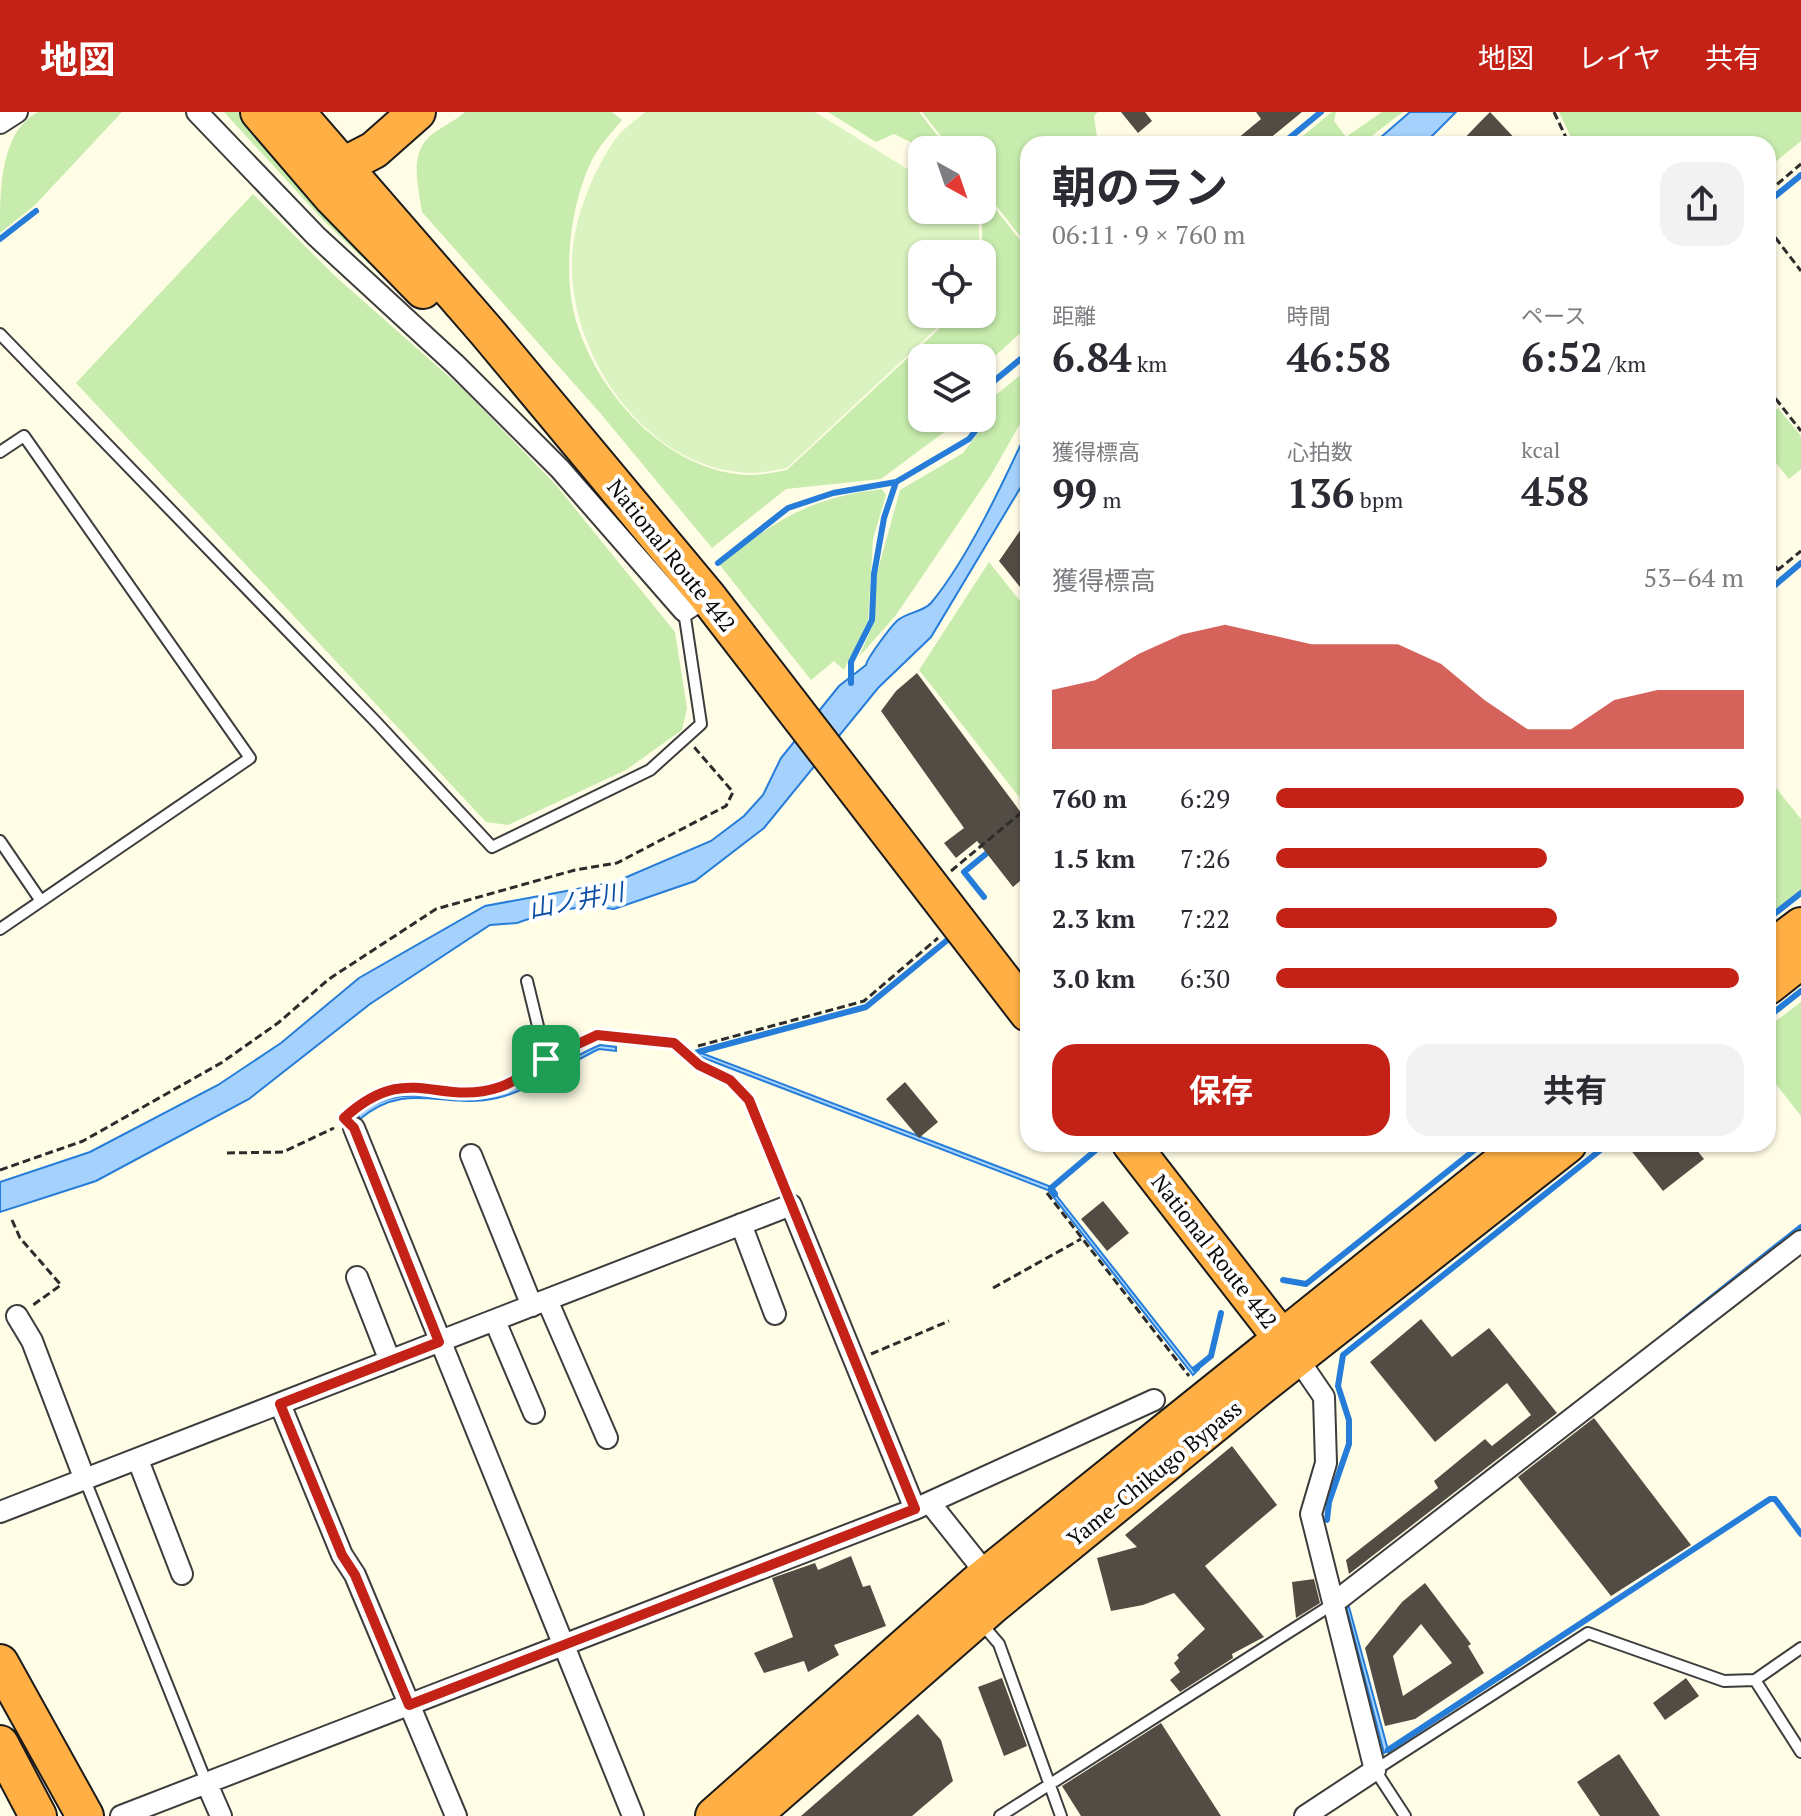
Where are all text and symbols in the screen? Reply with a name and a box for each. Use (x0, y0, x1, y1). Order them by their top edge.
text: 地図 (40, 34, 116, 84)
text: 地図 (1478, 39, 1534, 76)
text: レイヤ (1578, 39, 1661, 76)
text: 共有 (1705, 39, 1761, 76)
north arrow (908, 136, 996, 224)
map controls (908, 136, 996, 432)
text: 朝のラン (1052, 157, 1228, 216)
button: share (1660, 162, 1744, 246)
text: 06:11 · 9 × 760 m (1052, 217, 1246, 251)
button: locate (908, 240, 996, 328)
text: 距離 (1052, 301, 1096, 330)
text: 時間 (1287, 301, 1331, 330)
text: ペース (1521, 301, 1586, 330)
text: 6.84 (1052, 330, 1132, 383)
text: 46:58 (1287, 330, 1391, 383)
text: 6:52 (1521, 330, 1603, 383)
button: layers (908, 344, 996, 432)
text: km (1132, 349, 1167, 378)
text: /km (1603, 349, 1646, 378)
text: kcal (1521, 435, 1560, 464)
text: 獲得標高 (1052, 437, 1140, 466)
text: 心拍数 (1287, 437, 1353, 466)
text: 458 (1521, 464, 1589, 517)
text: 99 (1052, 466, 1097, 519)
text: 136 (1287, 466, 1354, 519)
street label: National Route 442 (601, 473, 743, 637)
text: m (1097, 485, 1122, 514)
text: bpm (1354, 485, 1403, 514)
text: 53–64 m (1644, 560, 1744, 594)
text: 獲得標高 (1052, 563, 1156, 597)
text: 760 m (1052, 781, 1127, 815)
text: 6:29 (1180, 781, 1230, 815)
text: 1.5 km (1052, 841, 1135, 875)
text: 7:26 (1180, 841, 1230, 875)
water label: 山ノ井川 (526, 875, 629, 925)
text: 2.3 km (1052, 901, 1135, 935)
text: 7:22 (1180, 901, 1230, 935)
text: 3.0 km (1052, 961, 1135, 995)
text: 6:30 (1180, 961, 1230, 995)
pin (512, 1025, 580, 1093)
icon: arrive (524, 1037, 568, 1081)
button: 保存 (1052, 1044, 1390, 1136)
button: 共有 (1406, 1044, 1744, 1136)
street label: National Route 442 (1146, 1168, 1284, 1334)
street label: Yame-Chikugo Bypass (1061, 1393, 1247, 1553)

